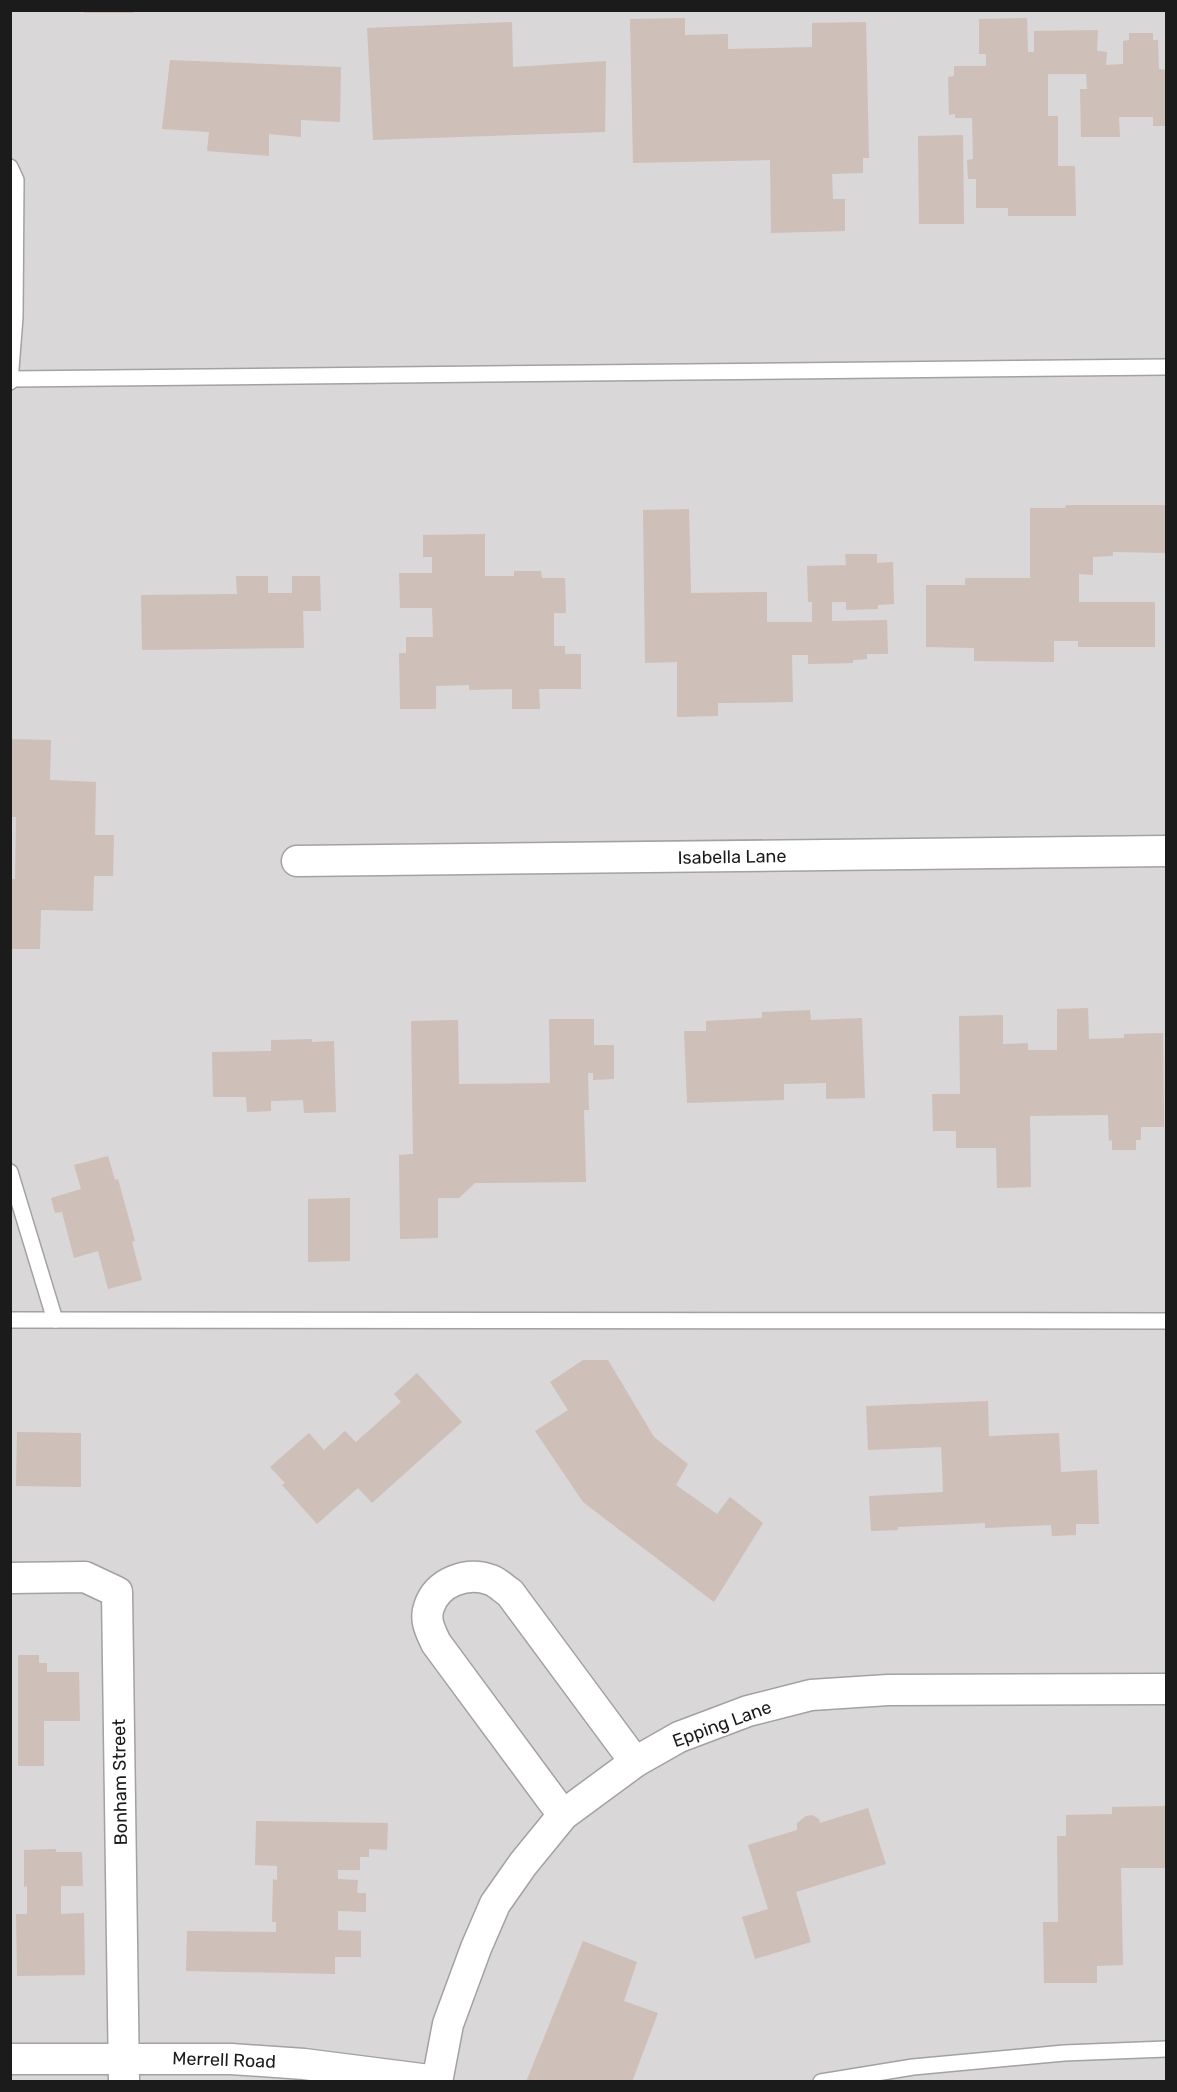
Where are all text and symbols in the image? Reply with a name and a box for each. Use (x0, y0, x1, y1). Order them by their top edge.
street label: Isabella Lane (677, 845, 787, 869)
street label: Epping Lane (669, 1696, 775, 1752)
street label: Bonham Street (108, 1719, 132, 1845)
street label: Merrell Road (172, 2047, 276, 2073)

